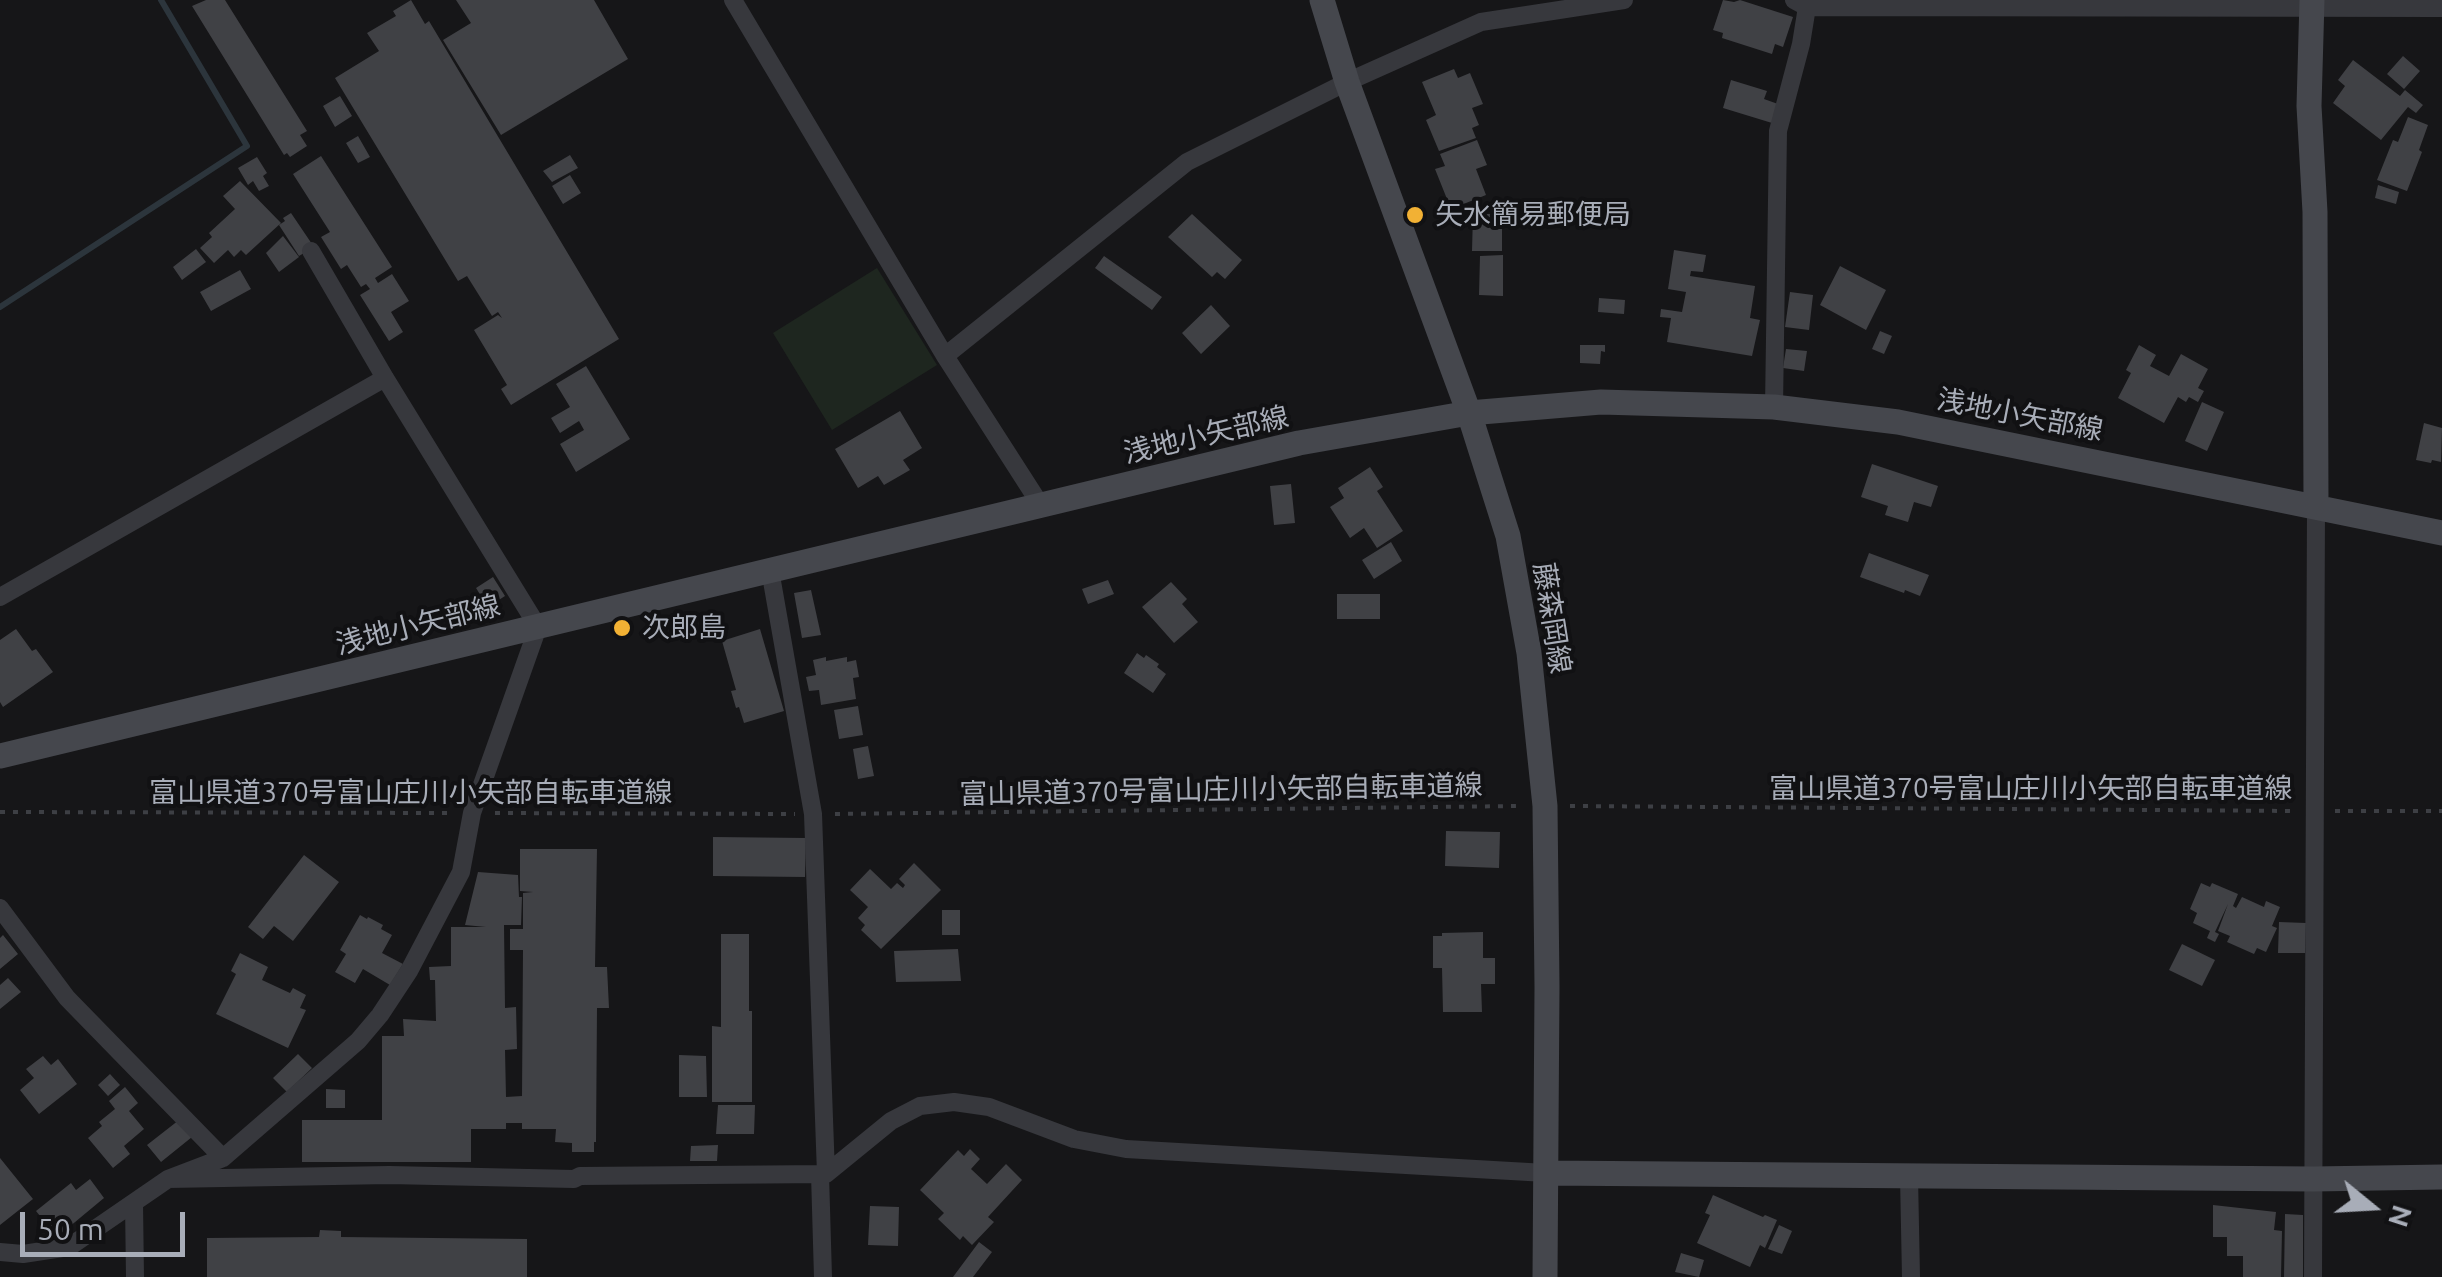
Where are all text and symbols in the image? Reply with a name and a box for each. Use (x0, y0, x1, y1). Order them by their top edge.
place label: 矢水簡易郵便局 (1435, 198, 1631, 232)
marker: 矢水簡易郵便局 (1404, 204, 1426, 226)
street label: 浅地小矢部線 (1934, 382, 2106, 448)
street label: 浅地小矢部線 (1120, 400, 1292, 470)
street label: 藤森岡線 (1527, 560, 1577, 676)
street label: 浅地小矢部線 (332, 588, 504, 662)
place label: 次郎島 (642, 611, 726, 645)
marker: 次郎島 (611, 617, 633, 639)
street label: 富山県道370号富山庄川小矢部自転車道線 (959, 769, 1483, 811)
street label: 富山県道370号富山庄川小矢部自転車道線 (1769, 772, 2293, 806)
street label: 富山県道370号富山庄川小矢部自転車道線 (149, 776, 673, 810)
north arrow (2322, 1157, 2422, 1257)
scale bar (25, 1192, 190, 1254)
text: N (2383, 1202, 2419, 1231)
text: 50 m (37, 1212, 104, 1246)

